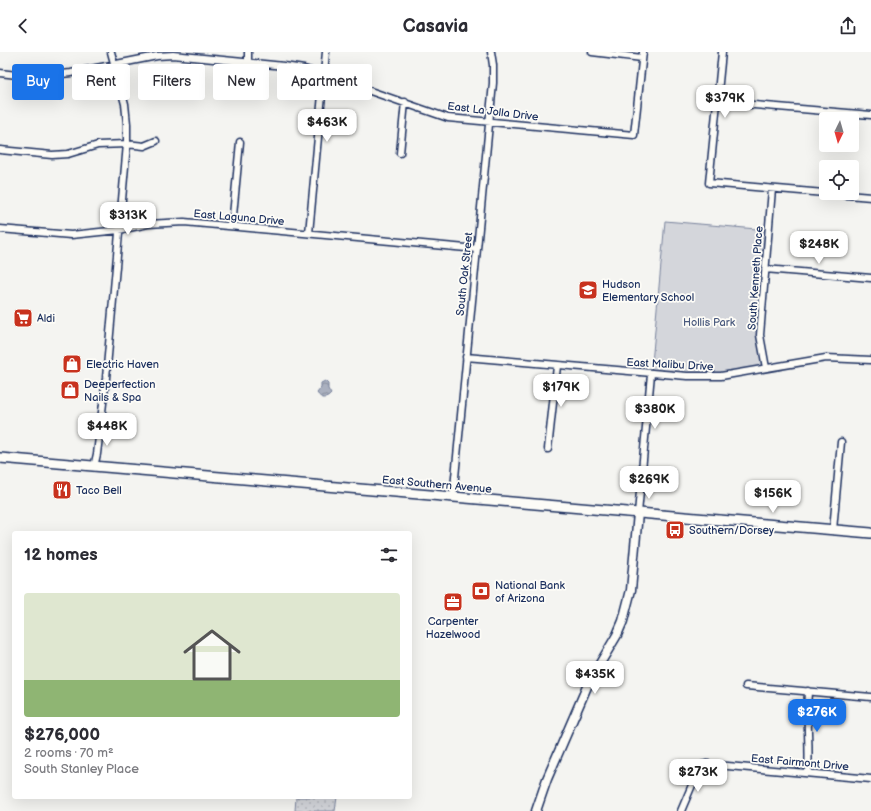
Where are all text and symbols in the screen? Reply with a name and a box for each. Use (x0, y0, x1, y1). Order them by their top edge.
icon: back (12, 15, 34, 37)
icon: share (837, 15, 859, 37)
text: Casavia (403, 16, 468, 37)
chip: Buy (12, 64, 64, 100)
chip: Rent (72, 64, 130, 100)
chip: Filters (138, 64, 205, 100)
chip: New (213, 64, 269, 100)
chip: Apartment (277, 64, 372, 100)
pin: $379K (697, 85, 753, 119)
text: $379K (705, 90, 745, 106)
street label: East La Jolla Drive (447, 99, 540, 124)
pin: $463K (299, 109, 355, 143)
north arrow (819, 112, 859, 152)
map controls (819, 112, 859, 200)
text: $463K (307, 114, 347, 130)
button: locate (819, 160, 859, 200)
pin: $313K (100, 202, 156, 236)
text: $313K (109, 207, 147, 223)
street label: East Laguna Drive (193, 207, 285, 228)
street label: South Kenneth Place (745, 225, 766, 330)
street label: South Oak Street (454, 231, 475, 317)
pin: $248K (791, 231, 847, 265)
text: $248K (799, 236, 839, 252)
place label: Hudson Elementary School (602, 278, 694, 304)
school or university icon: Hudson Elementary School (577, 279, 599, 301)
supermarket icon: Aldi (12, 307, 34, 329)
place label: Aldi (37, 312, 55, 325)
park label: Hollis Park (683, 316, 736, 329)
shop icon: Electric Haven (61, 353, 83, 375)
street label: East Malibu Drive (626, 356, 714, 373)
place label: Electric Haven (86, 358, 159, 371)
pin: $179K (533, 374, 589, 408)
place label: Deeperfection Nails & Spa (84, 378, 156, 404)
shop icon: Deeperfection Nails & Spa (59, 379, 81, 401)
text: $179K (542, 379, 580, 395)
pin: $380K (627, 396, 683, 430)
text: $380K (635, 401, 675, 417)
pin: $448K (79, 413, 135, 447)
text: $448K (87, 418, 127, 434)
pin: $269K (621, 466, 677, 500)
text: $269K (629, 471, 669, 487)
street label: East Southern Avenue (382, 473, 493, 496)
restaurant icon: Taco Bell (51, 479, 73, 501)
pin: $156K (745, 480, 801, 514)
place label: Taco Bell (76, 484, 122, 497)
text: $156K (754, 485, 792, 501)
bus stop icon: Southern/Dorsey (664, 519, 686, 541)
place label: Southern/Dorsey (689, 524, 774, 537)
icon: filters (378, 544, 400, 566)
text: 12 homes (24, 545, 98, 565)
place label: National Bank of Arizona (495, 579, 566, 605)
bank icon: National Bank of Arizona (470, 580, 492, 602)
office icon: Carpenter Hazelwood (442, 591, 464, 613)
place label: Carpenter Hazelwood (426, 615, 480, 641)
icon: home (176, 619, 248, 691)
pin: $435K (567, 661, 623, 695)
text: $435K (575, 666, 615, 682)
pin: $276K (789, 699, 845, 733)
text: $276K (797, 704, 837, 720)
text: $276,000 (24, 725, 100, 745)
text: 2 rooms · 70 m² (24, 745, 114, 761)
street label: East Fairmont Drive (751, 752, 850, 773)
pin: $273K (670, 759, 726, 793)
text: South Stanley Place (24, 761, 139, 777)
text: $273K (678, 764, 718, 780)

